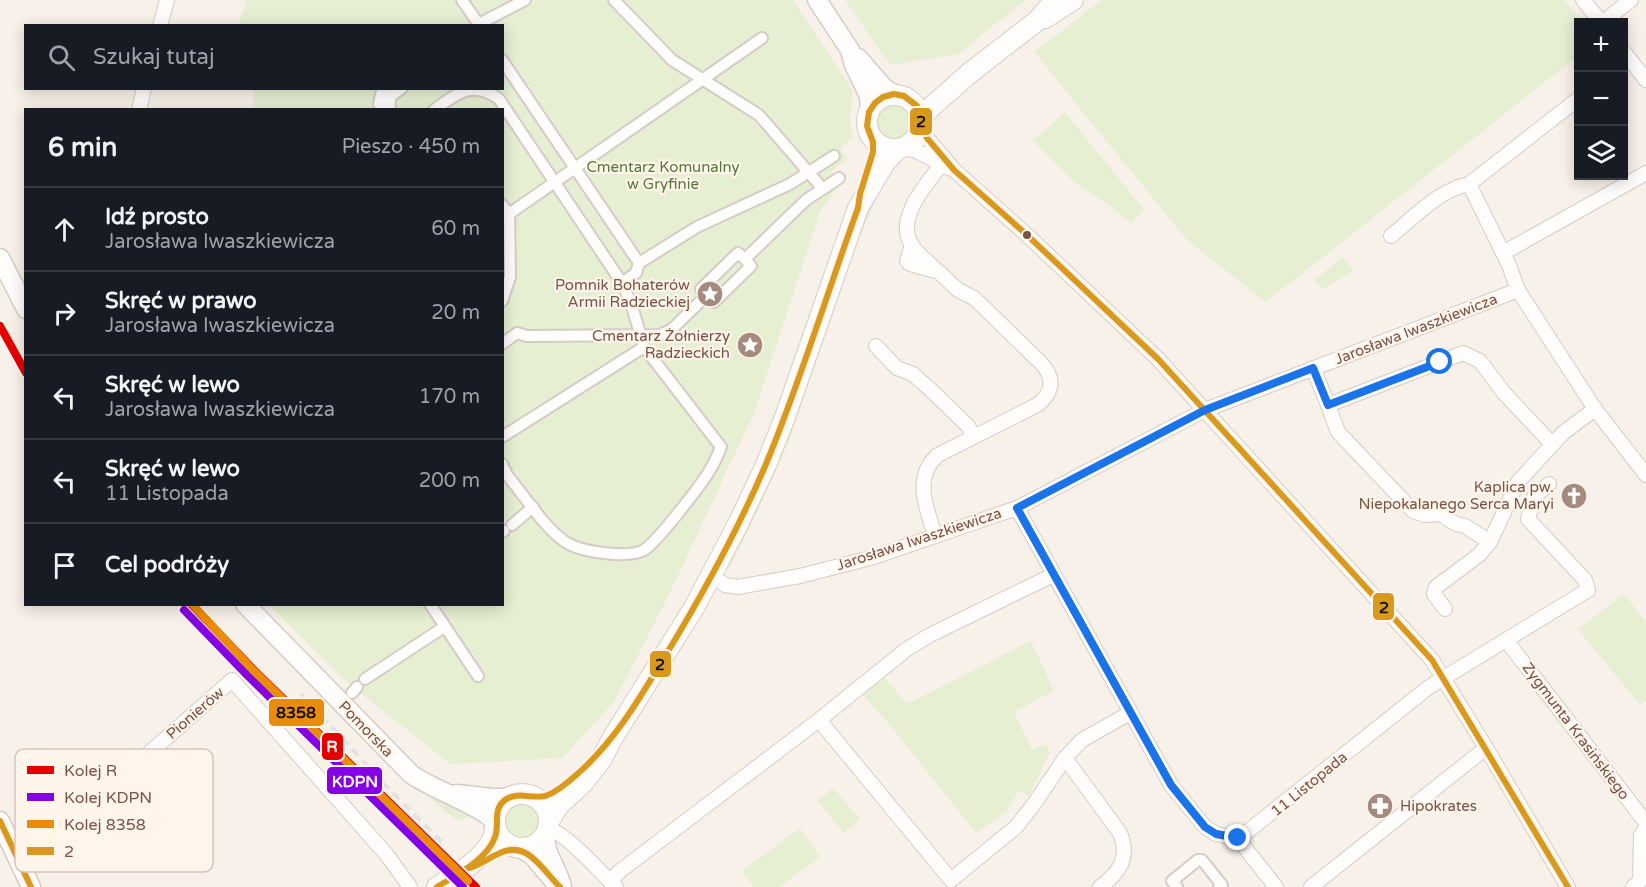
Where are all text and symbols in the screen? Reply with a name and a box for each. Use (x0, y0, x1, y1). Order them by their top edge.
map controls (1574, 18, 1628, 180)
button: + (1574, 18, 1628, 72)
search box (24, 24, 504, 90)
icon: search (45, 41, 78, 74)
text: Szukaj tutaj (93, 44, 215, 70)
button: − (1574, 72, 1628, 126)
line badge: 2 (909, 107, 933, 136)
text: 2 (916, 112, 926, 132)
button: layers (1574, 126, 1628, 180)
text: 6 min (48, 132, 117, 163)
text: Pieszo · 450 m (342, 135, 480, 159)
park label: Cmentarz Komunalny w Gryfinie (586, 158, 740, 193)
text: Idź prosto (105, 204, 209, 230)
icon: ahead (48, 213, 81, 246)
text: 60 m (431, 217, 480, 241)
unlabelled marker (1021, 229, 1033, 241)
text: Jarosława Iwaszkiewicza (105, 230, 335, 254)
place label: Pomnik Bohaterów Armii Radzieckiej (555, 276, 690, 311)
place icon: Pomnik Bohaterów Armii Radzieckiej (695, 279, 725, 309)
text: Skręć w prawo (105, 288, 257, 314)
street label: Jarosława Iwaszkiewicza (1332, 290, 1500, 368)
icon: right (48, 297, 81, 330)
text: 20 m (431, 301, 480, 325)
text: Jarosława Iwaszkiewicza (105, 314, 335, 338)
place label: Cmentarz Żołnierzy Radzieckich (592, 327, 730, 362)
place icon: Cmentarz Żołnierzy Radzieckich (735, 330, 765, 360)
route start (1426, 348, 1452, 374)
text: Skręć w lewo (105, 372, 240, 398)
icon: left (48, 381, 81, 414)
text: 170 m (419, 385, 480, 409)
text: Jarosława Iwaszkiewicza (105, 398, 335, 422)
text: Skręć w lewo (105, 456, 240, 482)
icon: left (48, 465, 81, 498)
text: 200 m (419, 469, 480, 493)
place label: Kaplica pw. Niepokalanego Serca Maryi (1359, 478, 1554, 513)
church icon: Kaplica pw. Niepokalanego Serca Maryi (1559, 481, 1589, 511)
text: 11 Listopada (105, 482, 229, 506)
street label: Jarosława Iwaszkiewicza (834, 504, 1004, 574)
icon: arrive (48, 549, 81, 582)
text: Cel podróży (105, 552, 229, 578)
line badge: 2 (1372, 592, 1395, 621)
text: 2 (1379, 598, 1389, 618)
line badge: 2 (649, 650, 672, 678)
text: 2 (655, 655, 665, 675)
street label: Zygmunta Krasińskiego (1518, 659, 1634, 803)
street label: Pionierów (162, 683, 228, 743)
street label: Pomorska (335, 697, 397, 761)
line badge: 8358 (268, 698, 325, 727)
text: 8358 (276, 703, 316, 723)
line badge: R (321, 732, 344, 761)
text: R (326, 737, 338, 757)
street label: 11 Listopada (1267, 748, 1351, 820)
legend (15, 749, 213, 872)
text: Kolej R (64, 761, 117, 781)
line badge: KDPN (326, 766, 383, 795)
text: KDPN (332, 772, 378, 792)
text: Kolej KDPN (64, 788, 152, 808)
pharmacy icon: Hipokrates (1365, 791, 1395, 821)
place label: Hipokrates (1400, 797, 1477, 815)
text: Kolej 8358 (64, 815, 146, 835)
route end (1224, 824, 1250, 850)
text: 2 (64, 842, 74, 862)

